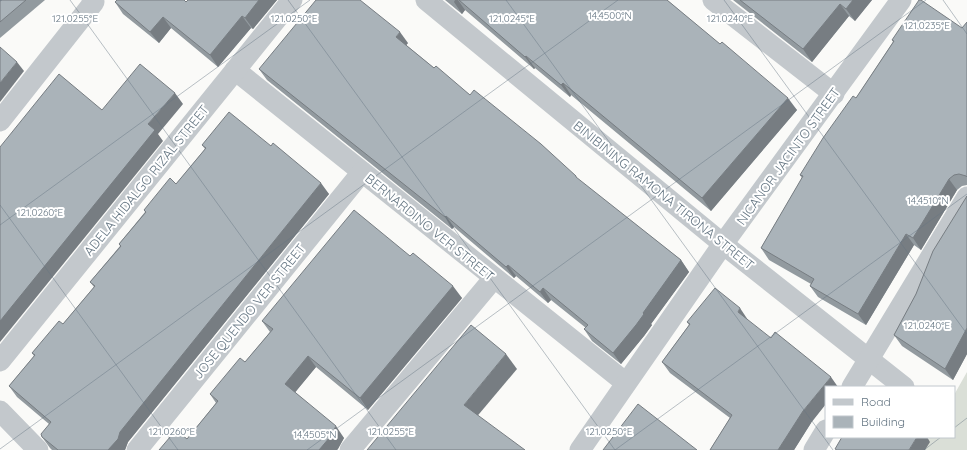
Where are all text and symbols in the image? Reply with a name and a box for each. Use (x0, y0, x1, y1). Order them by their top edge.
text: 14.4500°N (588, 9, 632, 22)
text: 121.0255°E (52, 12, 98, 25)
text: 121.0250°E (271, 12, 318, 25)
text: 121.0245°E (489, 12, 535, 25)
text: 121.0240°E (707, 12, 753, 25)
text: 121.0235°E (904, 19, 950, 32)
street label: NICANOR JACINTO STREET (733, 84, 843, 228)
street label: ADELA HIDALGO RIZAL STREET (80, 101, 212, 259)
street label: BINIBINING RAMONA TIRONA STREET (570, 117, 758, 273)
street label: BERNARDINO VER STREET (362, 170, 498, 284)
text: 14.4510°N (907, 194, 949, 207)
text: 121.0260°E (17, 206, 64, 219)
street label: JOSE QUENDO VER STREET (189, 240, 309, 382)
text: 121.0240°E (904, 319, 950, 332)
legend (825, 386, 955, 438)
text: Road (861, 394, 891, 409)
text: Building (861, 414, 905, 429)
text: 121.0260°E (149, 425, 196, 438)
text: 121.0255°E (368, 425, 414, 438)
text: 121.0250°E (586, 425, 633, 438)
text: 14.4505°N (293, 428, 337, 441)

